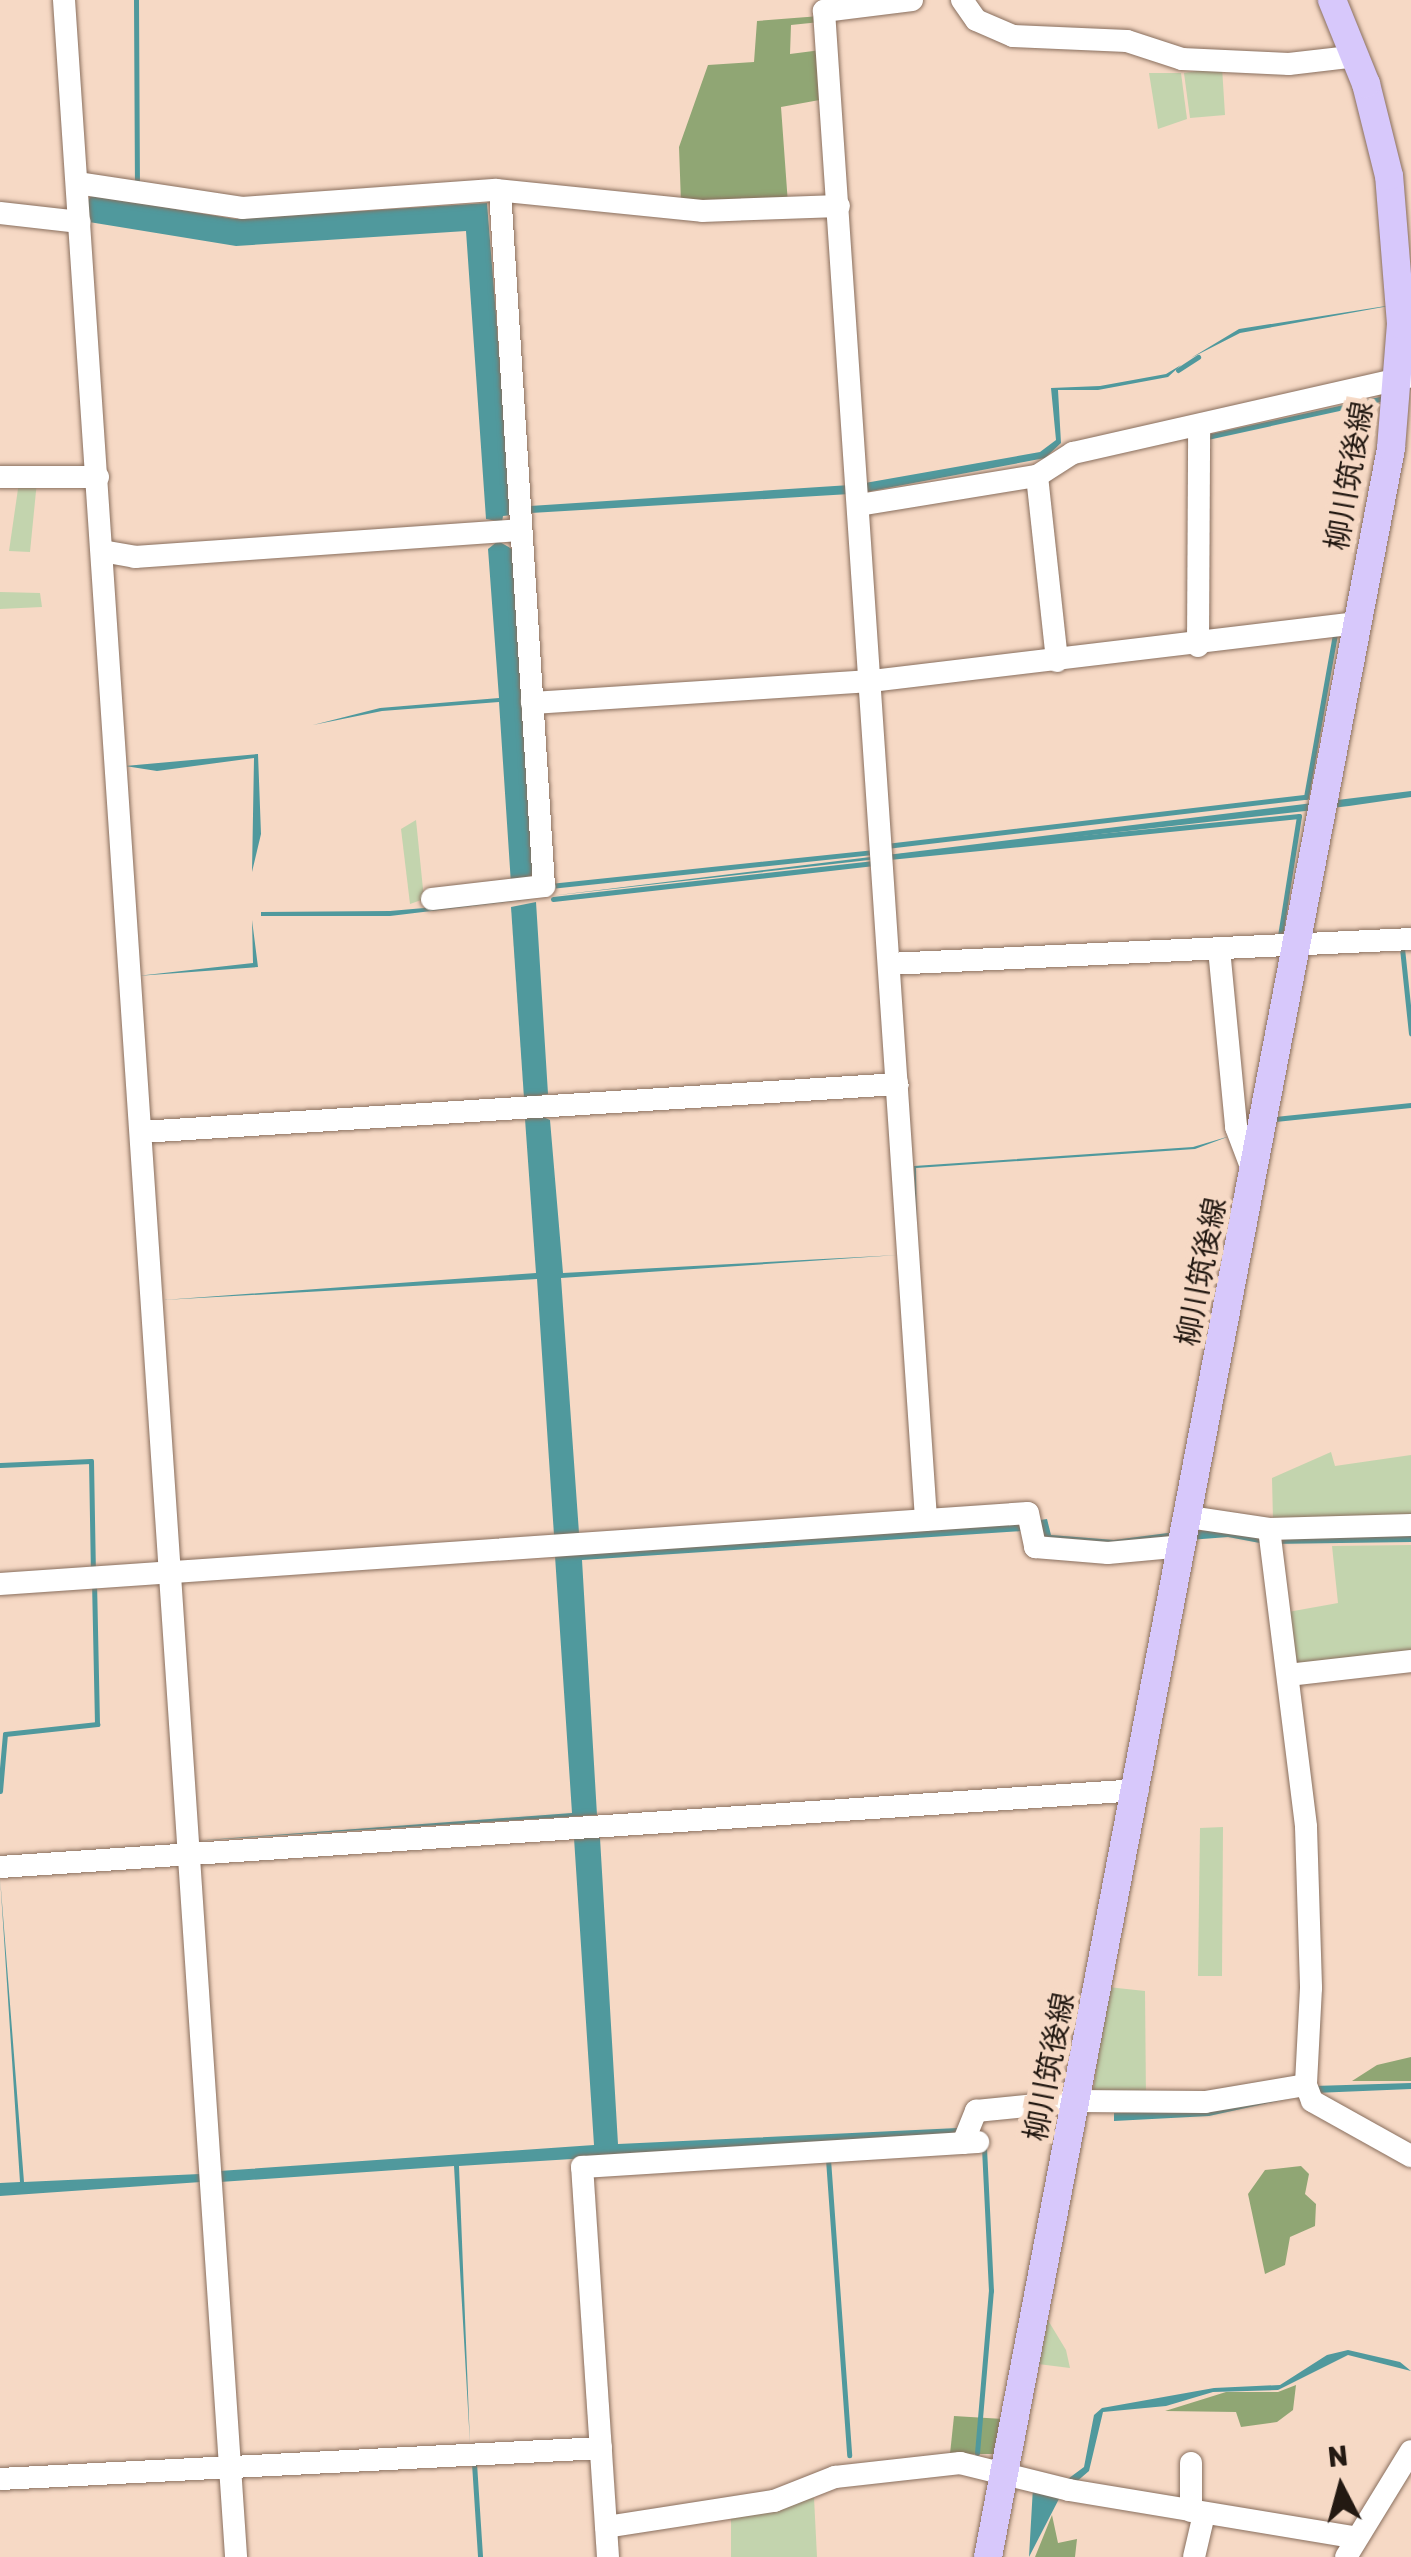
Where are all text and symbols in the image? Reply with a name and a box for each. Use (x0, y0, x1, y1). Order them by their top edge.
street label: 柳川筑後線 (1319, 399, 1381, 553)
street label: 柳川筑後線 (1170, 1195, 1234, 1349)
street label: 柳川筑後線 (1018, 1990, 1082, 2144)
north arrow (1291, 2437, 1391, 2537)
text: N (1326, 2439, 1350, 2474)

